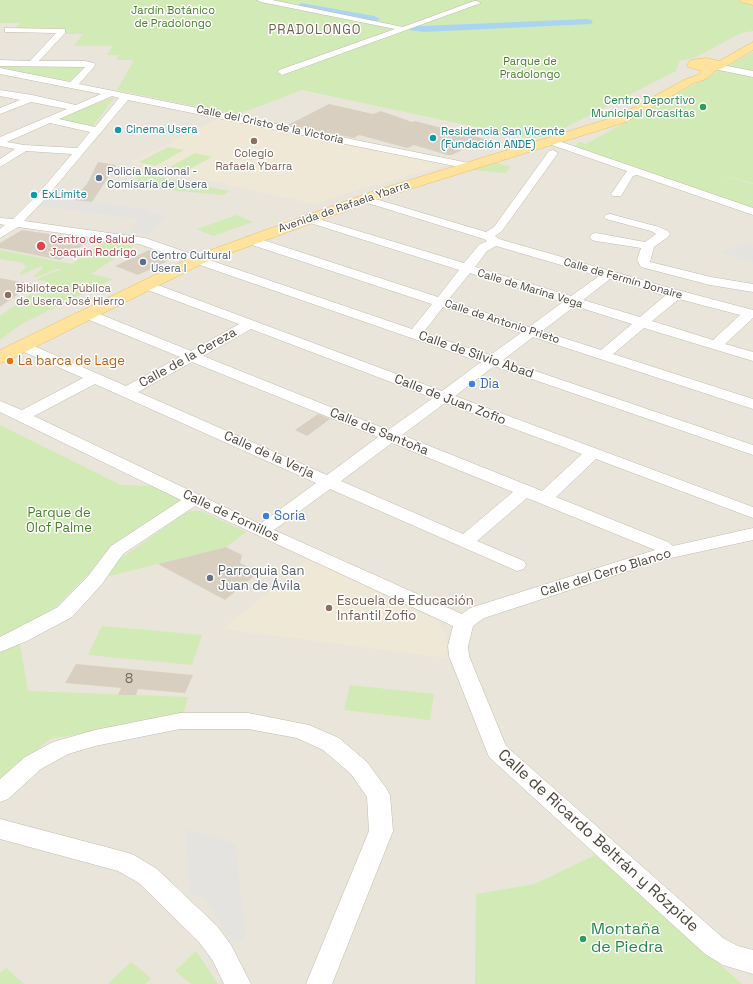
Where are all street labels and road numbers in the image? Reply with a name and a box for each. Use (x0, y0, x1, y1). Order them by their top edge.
street label: Calle del Cristo de la Victoria (195, 103, 345, 147)
street label: Avenida de Rafaela Ybarra (277, 178, 411, 236)
street label: Calle de Fermín Donaire (562, 256, 684, 302)
street label: Calle de Marina Vega (476, 267, 584, 311)
street label: Calle de Antonio Prieto (443, 297, 561, 347)
street label: Calle de la Cereza (137, 325, 239, 391)
street label: Calle de Silvio Abad (416, 328, 536, 382)
street label: Calle de Juan Zofio (392, 371, 508, 429)
street label: Calle de Santoña (327, 405, 431, 459)
street label: Calle de la Verja (221, 428, 317, 482)
street label: Calle de Fornillos (180, 487, 282, 545)
street label: Calle del Cerro Blanco (539, 546, 673, 600)
street label: Calle de Ricardo Beltrán y Rózpide (494, 746, 702, 936)

